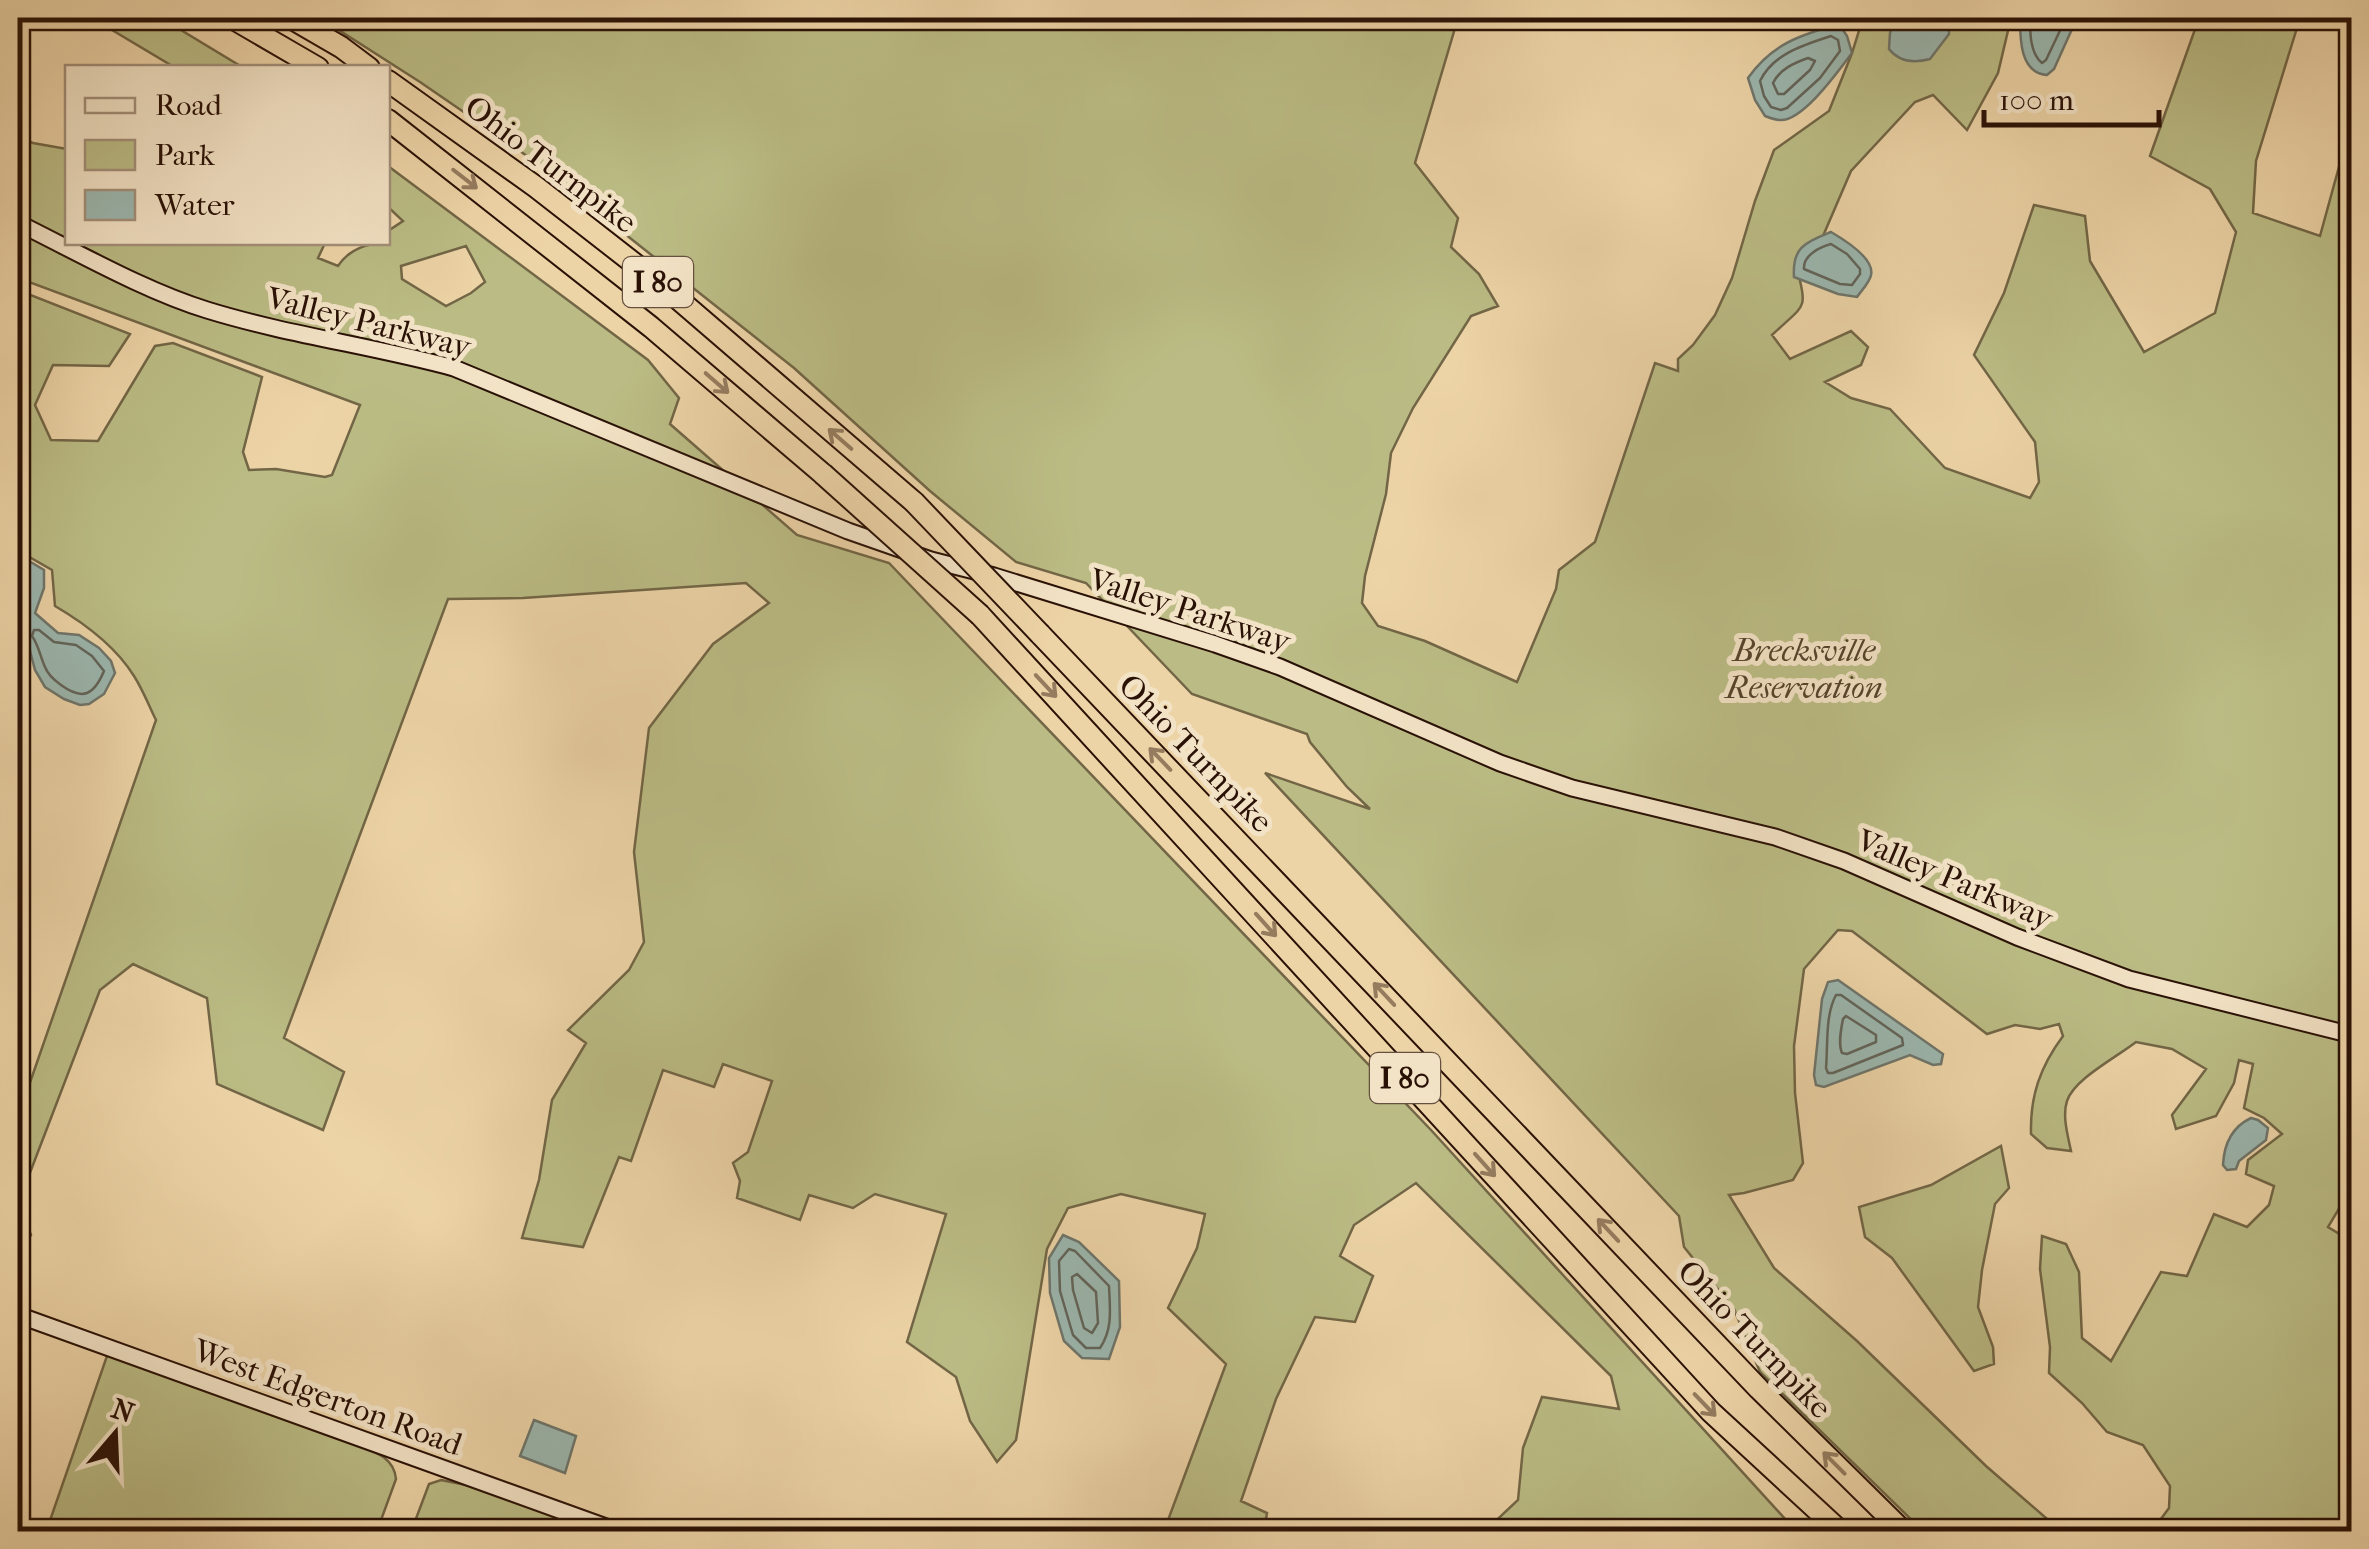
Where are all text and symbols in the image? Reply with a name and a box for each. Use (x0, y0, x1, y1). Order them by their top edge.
legend (65, 65, 390, 245)
scale bar (1984, 65, 2159, 127)
text: 100 m (1999, 83, 2074, 118)
text: Road (155, 88, 222, 123)
street label: Ohio Turnpike (458, 88, 644, 241)
text: Park (155, 138, 215, 173)
one-way arrow (451, 168, 477, 190)
text: Water (154, 188, 235, 223)
road number: I 80 (623, 257, 693, 307)
street label: Valley Parkway (262, 279, 476, 366)
one-way arrow (704, 372, 730, 394)
one-way arrow (828, 428, 854, 450)
street label: Valley Parkway (1084, 560, 1296, 661)
park label: Brecksville Reservation (1723, 632, 1883, 706)
street label: Ohio Turnpike (1111, 667, 1280, 840)
one-way arrow (1034, 673, 1057, 698)
one-way arrow (1148, 747, 1172, 771)
street label: Valley Parkway (1851, 821, 2059, 938)
one-way arrow (1254, 912, 1277, 937)
one-way arrow (1373, 982, 1396, 1007)
road number: I 80 (1370, 1053, 1440, 1103)
one-way arrow (1473, 1152, 1496, 1177)
one-way arrow (1597, 1218, 1620, 1243)
street label: Ohio Turnpike (1670, 1253, 1839, 1426)
street label: West Edgerton Road (188, 1331, 468, 1463)
north arrow (65, 1384, 165, 1484)
text: N (108, 1392, 139, 1430)
one-way arrow (1693, 1392, 1717, 1416)
one-way arrow (1823, 1451, 1847, 1475)

